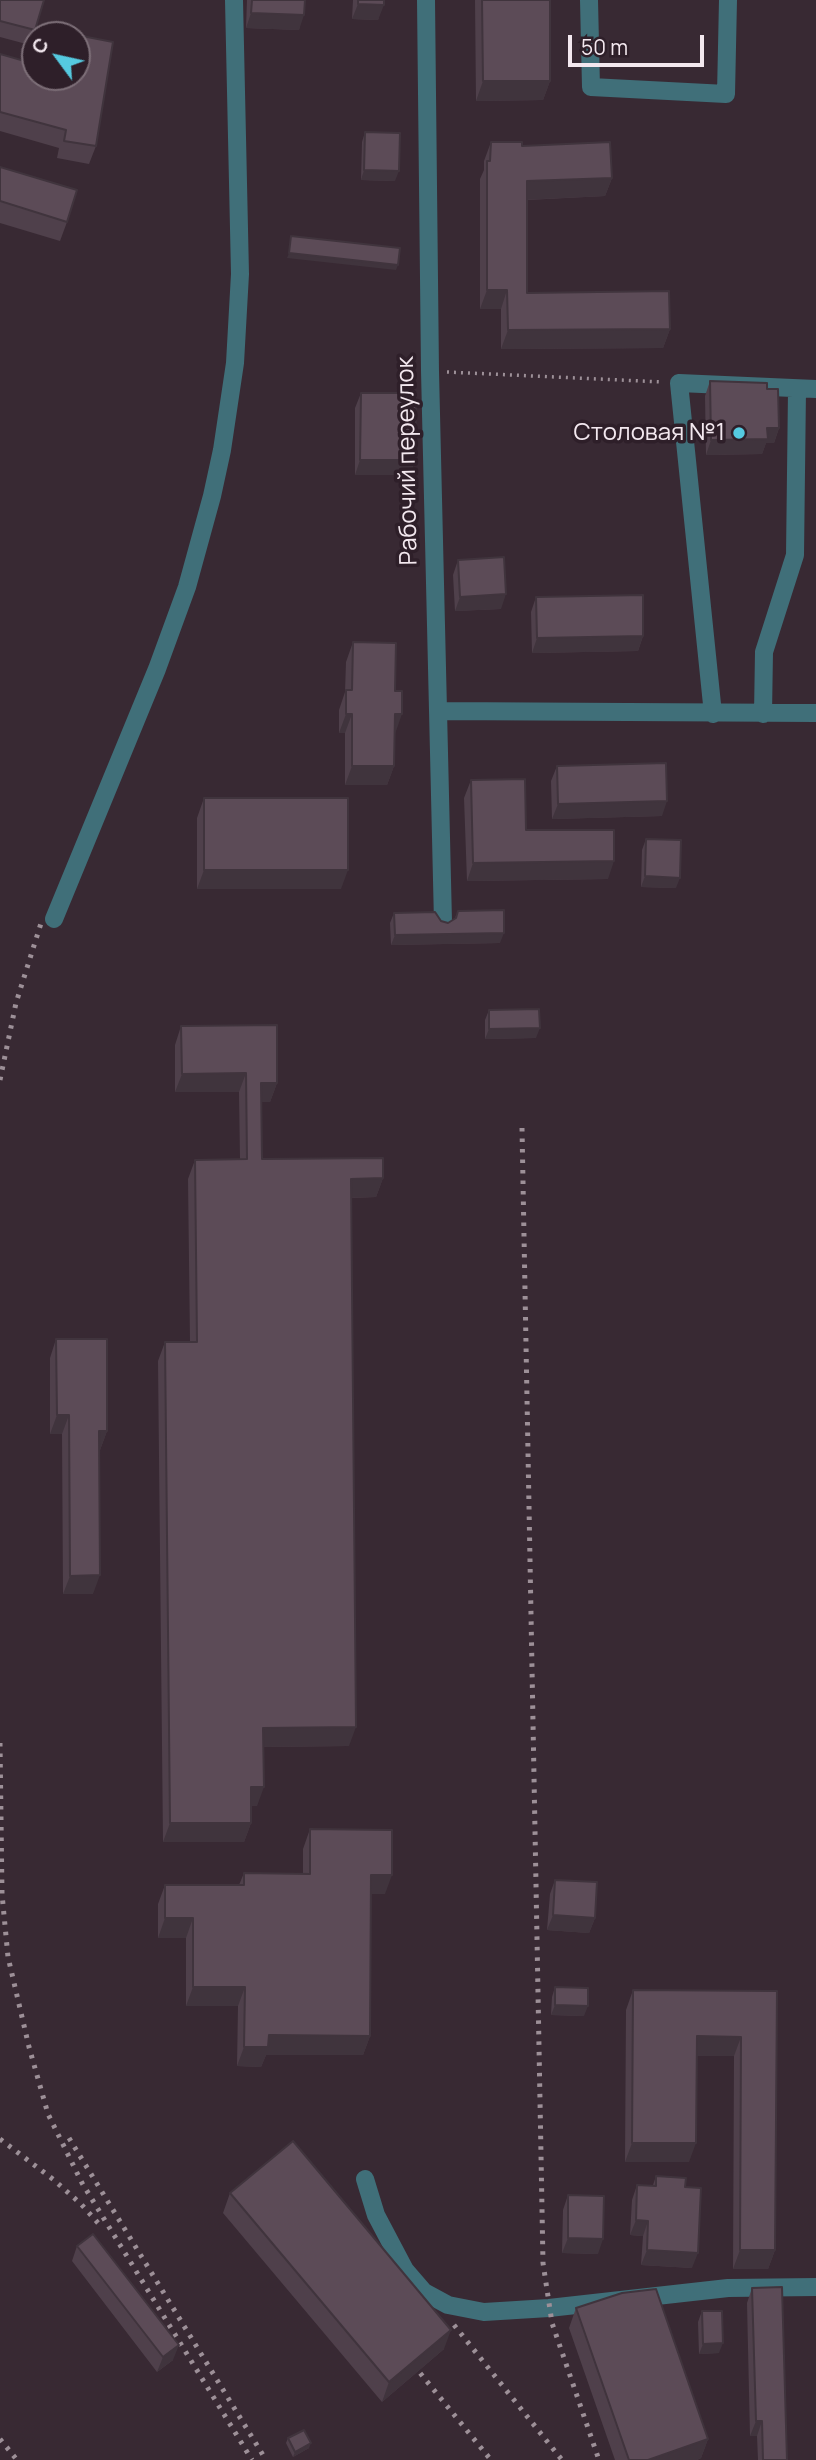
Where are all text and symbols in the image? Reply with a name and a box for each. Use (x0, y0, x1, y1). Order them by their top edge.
north arrow (21, 21, 91, 91)
scale bar (571, 21, 708, 65)
text: С (25, 33, 55, 59)
text: 50 m (581, 33, 628, 61)
street label: Рабочий переулок (392, 356, 424, 566)
place label: Столовая №1 (574, 419, 725, 447)
marker: Столовая №1 (731, 425, 747, 441)

